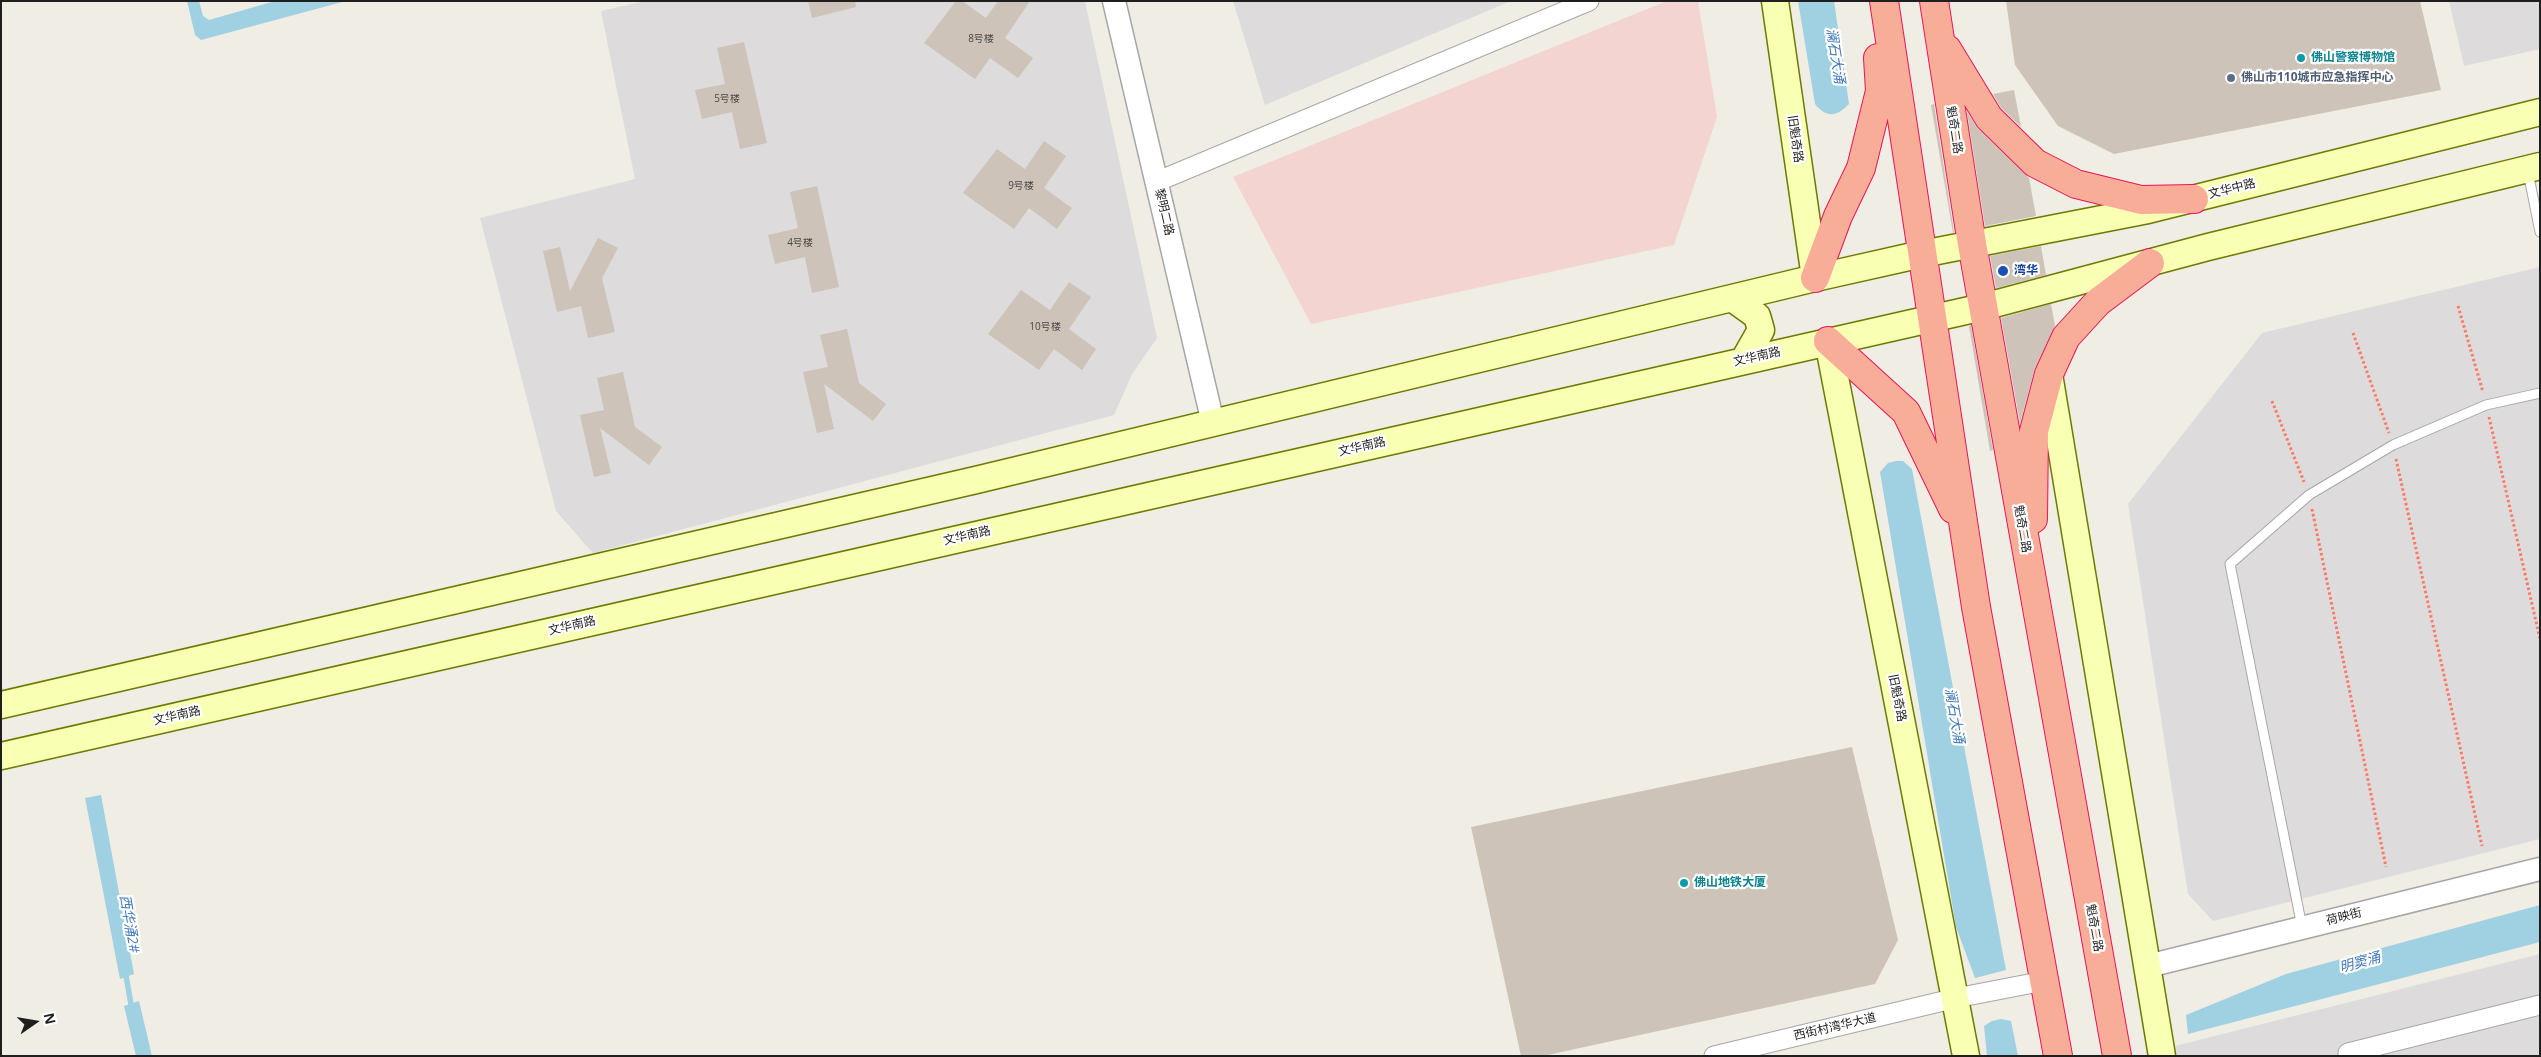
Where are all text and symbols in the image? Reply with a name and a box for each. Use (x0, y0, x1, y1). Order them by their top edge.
water label: 澜石大涌 (1822, 27, 1848, 85)
house number: 8号楼 (968, 33, 994, 45)
place label: 佛山警察博物馆 (2311, 51, 2395, 65)
marker: 佛山警察博物馆 (2295, 52, 2307, 64)
place label: 佛山市110城市应急指挥中心 (2241, 71, 2394, 85)
marker: 佛山市110城市应急指挥中心 (2225, 72, 2237, 84)
house number: 5号楼 (714, 93, 740, 105)
street label: 魁奇二路 (1943, 105, 1965, 155)
street label: 旧魁奇路 (1785, 114, 1805, 164)
street label: 文华中路 (2207, 176, 2257, 202)
house number: 9号楼 (1008, 180, 1034, 192)
street label: 黎明二路 (1152, 187, 1176, 237)
house number: 4号楼 (787, 237, 813, 249)
marker: 湾华 (1996, 264, 2010, 278)
place label: 湾华 (2014, 264, 2038, 278)
house number: 10号楼 (1029, 321, 1061, 333)
street label: 文华南路 (1732, 345, 1782, 369)
street label: 文华南路 (1337, 435, 1387, 459)
street label: 魁奇二路 (2011, 504, 2033, 554)
street label: 文华南路 (942, 524, 992, 548)
street label: 文华南路 (547, 614, 597, 638)
street label: 旧魁奇路 (1885, 673, 1909, 723)
water label: 澜石大涌 (1941, 687, 1967, 745)
street label: 文华南路 (152, 704, 202, 728)
place label: 佛山地铁大厦 (1694, 876, 1766, 890)
marker: 佛山地铁大厦 (1678, 877, 1690, 889)
water label: 西华涌2# (116, 894, 142, 954)
street label: 魁奇二路 (2083, 903, 2105, 953)
street label: 荷映街 (2325, 906, 2363, 928)
water label: 明窦涌 (2337, 949, 2383, 977)
north arrow (10, 997, 60, 1047)
text: N (40, 1011, 61, 1026)
street label: 西街村湾华大道 (1792, 1011, 1878, 1043)

